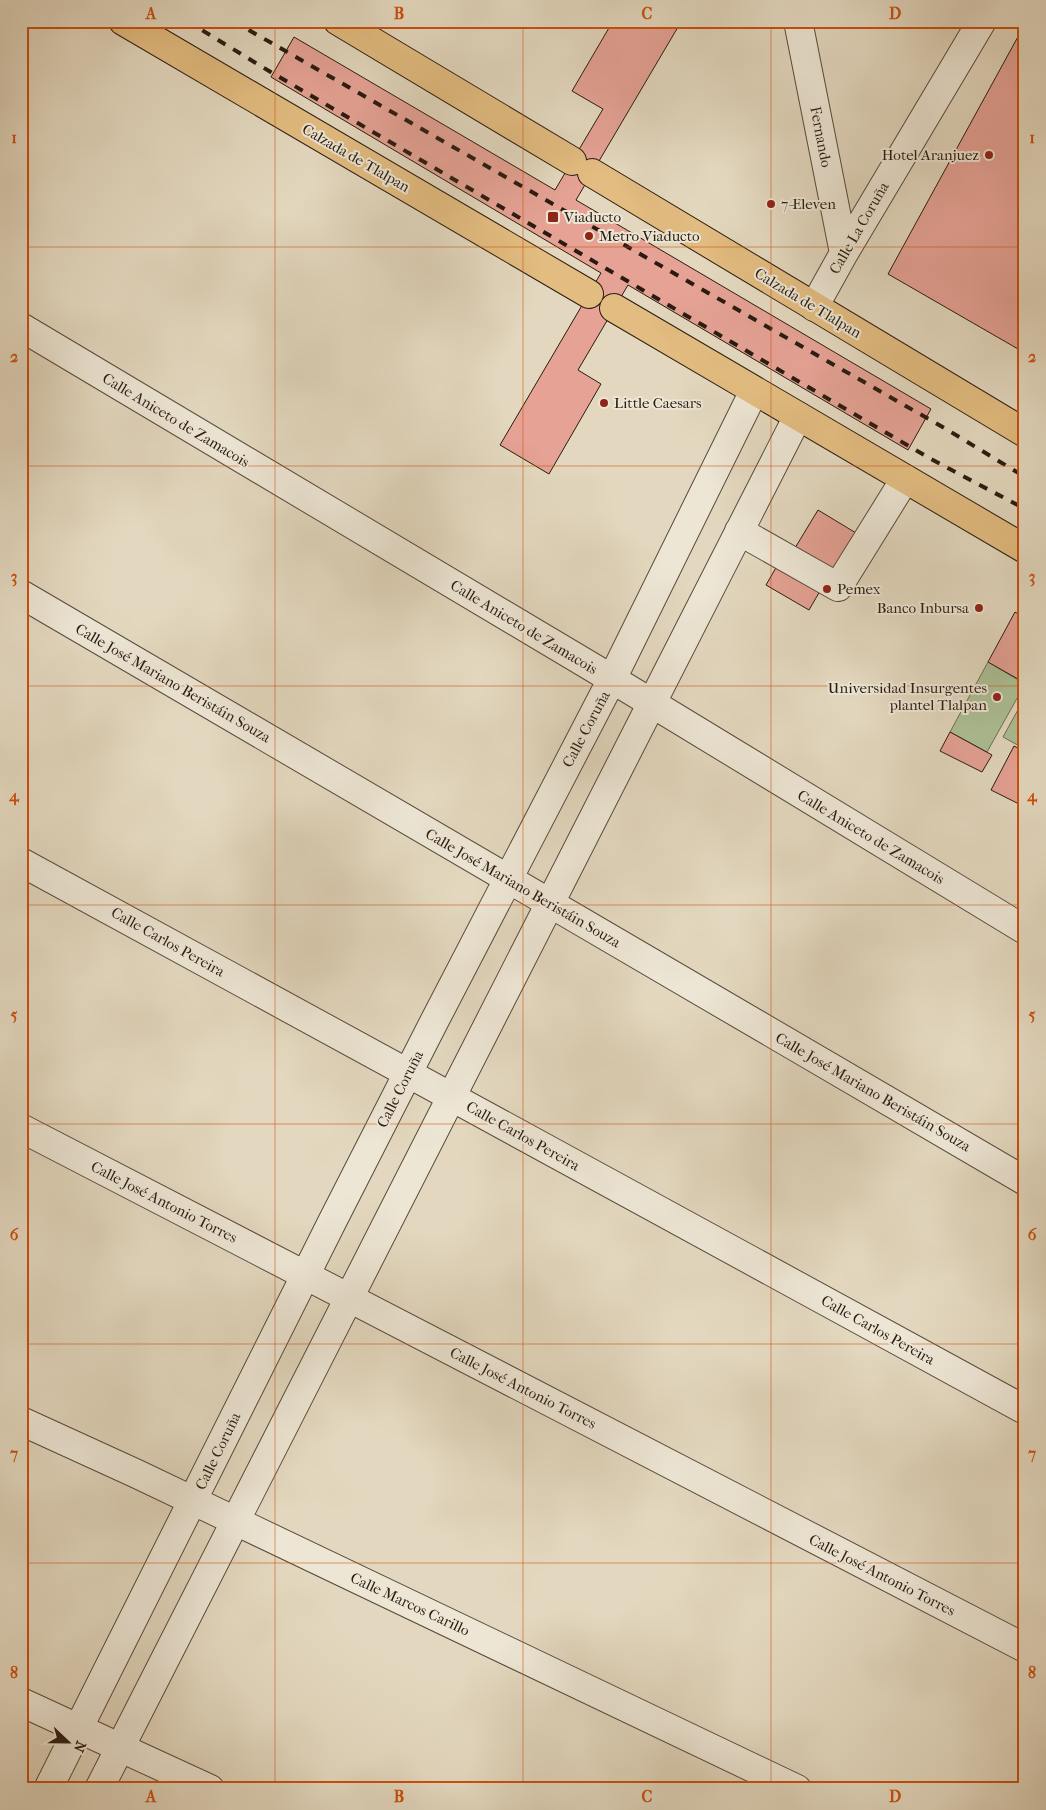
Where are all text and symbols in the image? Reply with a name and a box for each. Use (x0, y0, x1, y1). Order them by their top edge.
text: A (145, 4, 157, 23)
text: B (394, 4, 404, 23)
text: C (642, 4, 653, 23)
text: D (889, 4, 901, 23)
street label: Fernando (806, 105, 836, 169)
street label: Calzada de Tlalpan (299, 120, 413, 196)
text: 1 (11, 128, 17, 147)
text: 1 (1029, 128, 1035, 147)
place label: Hotel Aranjuez (882, 146, 979, 164)
marker: Hotel Aranjuez (983, 149, 995, 161)
street label: Calle La Coruña (825, 178, 893, 277)
place label: 7-Eleven (781, 195, 836, 213)
marker: 7-Eleven (765, 198, 777, 210)
place label: Viaducto (563, 208, 622, 226)
marker: Viaducto (546, 210, 560, 224)
place label: Metro Viaducto (599, 227, 700, 245)
marker: Metro Viaducto (583, 230, 595, 242)
street label: Calzada de Tlalpan (751, 264, 865, 342)
text: 2 (10, 347, 18, 366)
text: 2 (1028, 347, 1036, 366)
street label: Calle Aniceto de Zamacois (99, 369, 253, 471)
place label: Little Caesars (614, 394, 702, 412)
marker: Little Caesars (598, 397, 610, 409)
text: 3 (11, 567, 17, 587)
text: 3 (1029, 567, 1035, 587)
street label: Calle Aniceto de Zamacois (447, 576, 601, 678)
place label: Pemex (837, 580, 881, 598)
marker: Pemex (821, 583, 833, 595)
place label: Banco Inbursa (877, 599, 970, 617)
marker: Banco Inbursa (973, 602, 985, 614)
street label: Calle José Mariano Beristáin Souza (72, 620, 275, 747)
place label: Universidad Insurgentes plantel Tlalpan (828, 679, 987, 714)
street label: Calle Coruña (558, 687, 614, 770)
marker: Universidad Insurgentes plantel Tlalpan (991, 691, 1003, 703)
text: 4 (8, 786, 20, 806)
street label: Calle Aniceto de Zamacois (794, 786, 948, 888)
text: 4 (1026, 786, 1038, 806)
street label: Calle José Mariano Beristáin Souza (422, 825, 625, 952)
street label: Calle Carlos Pereira (108, 903, 229, 981)
text: 5 (11, 1005, 18, 1024)
text: 5 (1029, 1005, 1036, 1024)
street label: Calle José Mariano Beristáin Souza (772, 1029, 975, 1156)
street label: Calle Coruña (373, 1047, 428, 1131)
street label: Calle Carlos Pereira (463, 1097, 584, 1175)
street label: Calle José Antonio Torres (88, 1157, 241, 1247)
text: 6 (10, 1225, 19, 1244)
text: 6 (1028, 1225, 1037, 1244)
street label: Calle Carlos Pereira (818, 1291, 939, 1369)
street label: Calle José Antonio Torres (447, 1343, 600, 1433)
street label: Calle Coruña (191, 1408, 245, 1493)
text: 7 (9, 1444, 18, 1463)
text: 7 (1027, 1444, 1036, 1463)
street label: Calle José Antonio Torres (806, 1530, 959, 1620)
street label: Calle Marcos Carillo (348, 1568, 473, 1640)
text: 8 (10, 1663, 18, 1682)
text: 8 (1028, 1663, 1036, 1682)
north arrow (42, 1718, 92, 1768)
text: N (70, 1739, 89, 1755)
text: A (145, 1787, 157, 1806)
text: B (394, 1787, 404, 1806)
text: C (642, 1787, 653, 1806)
text: D (889, 1787, 901, 1806)

